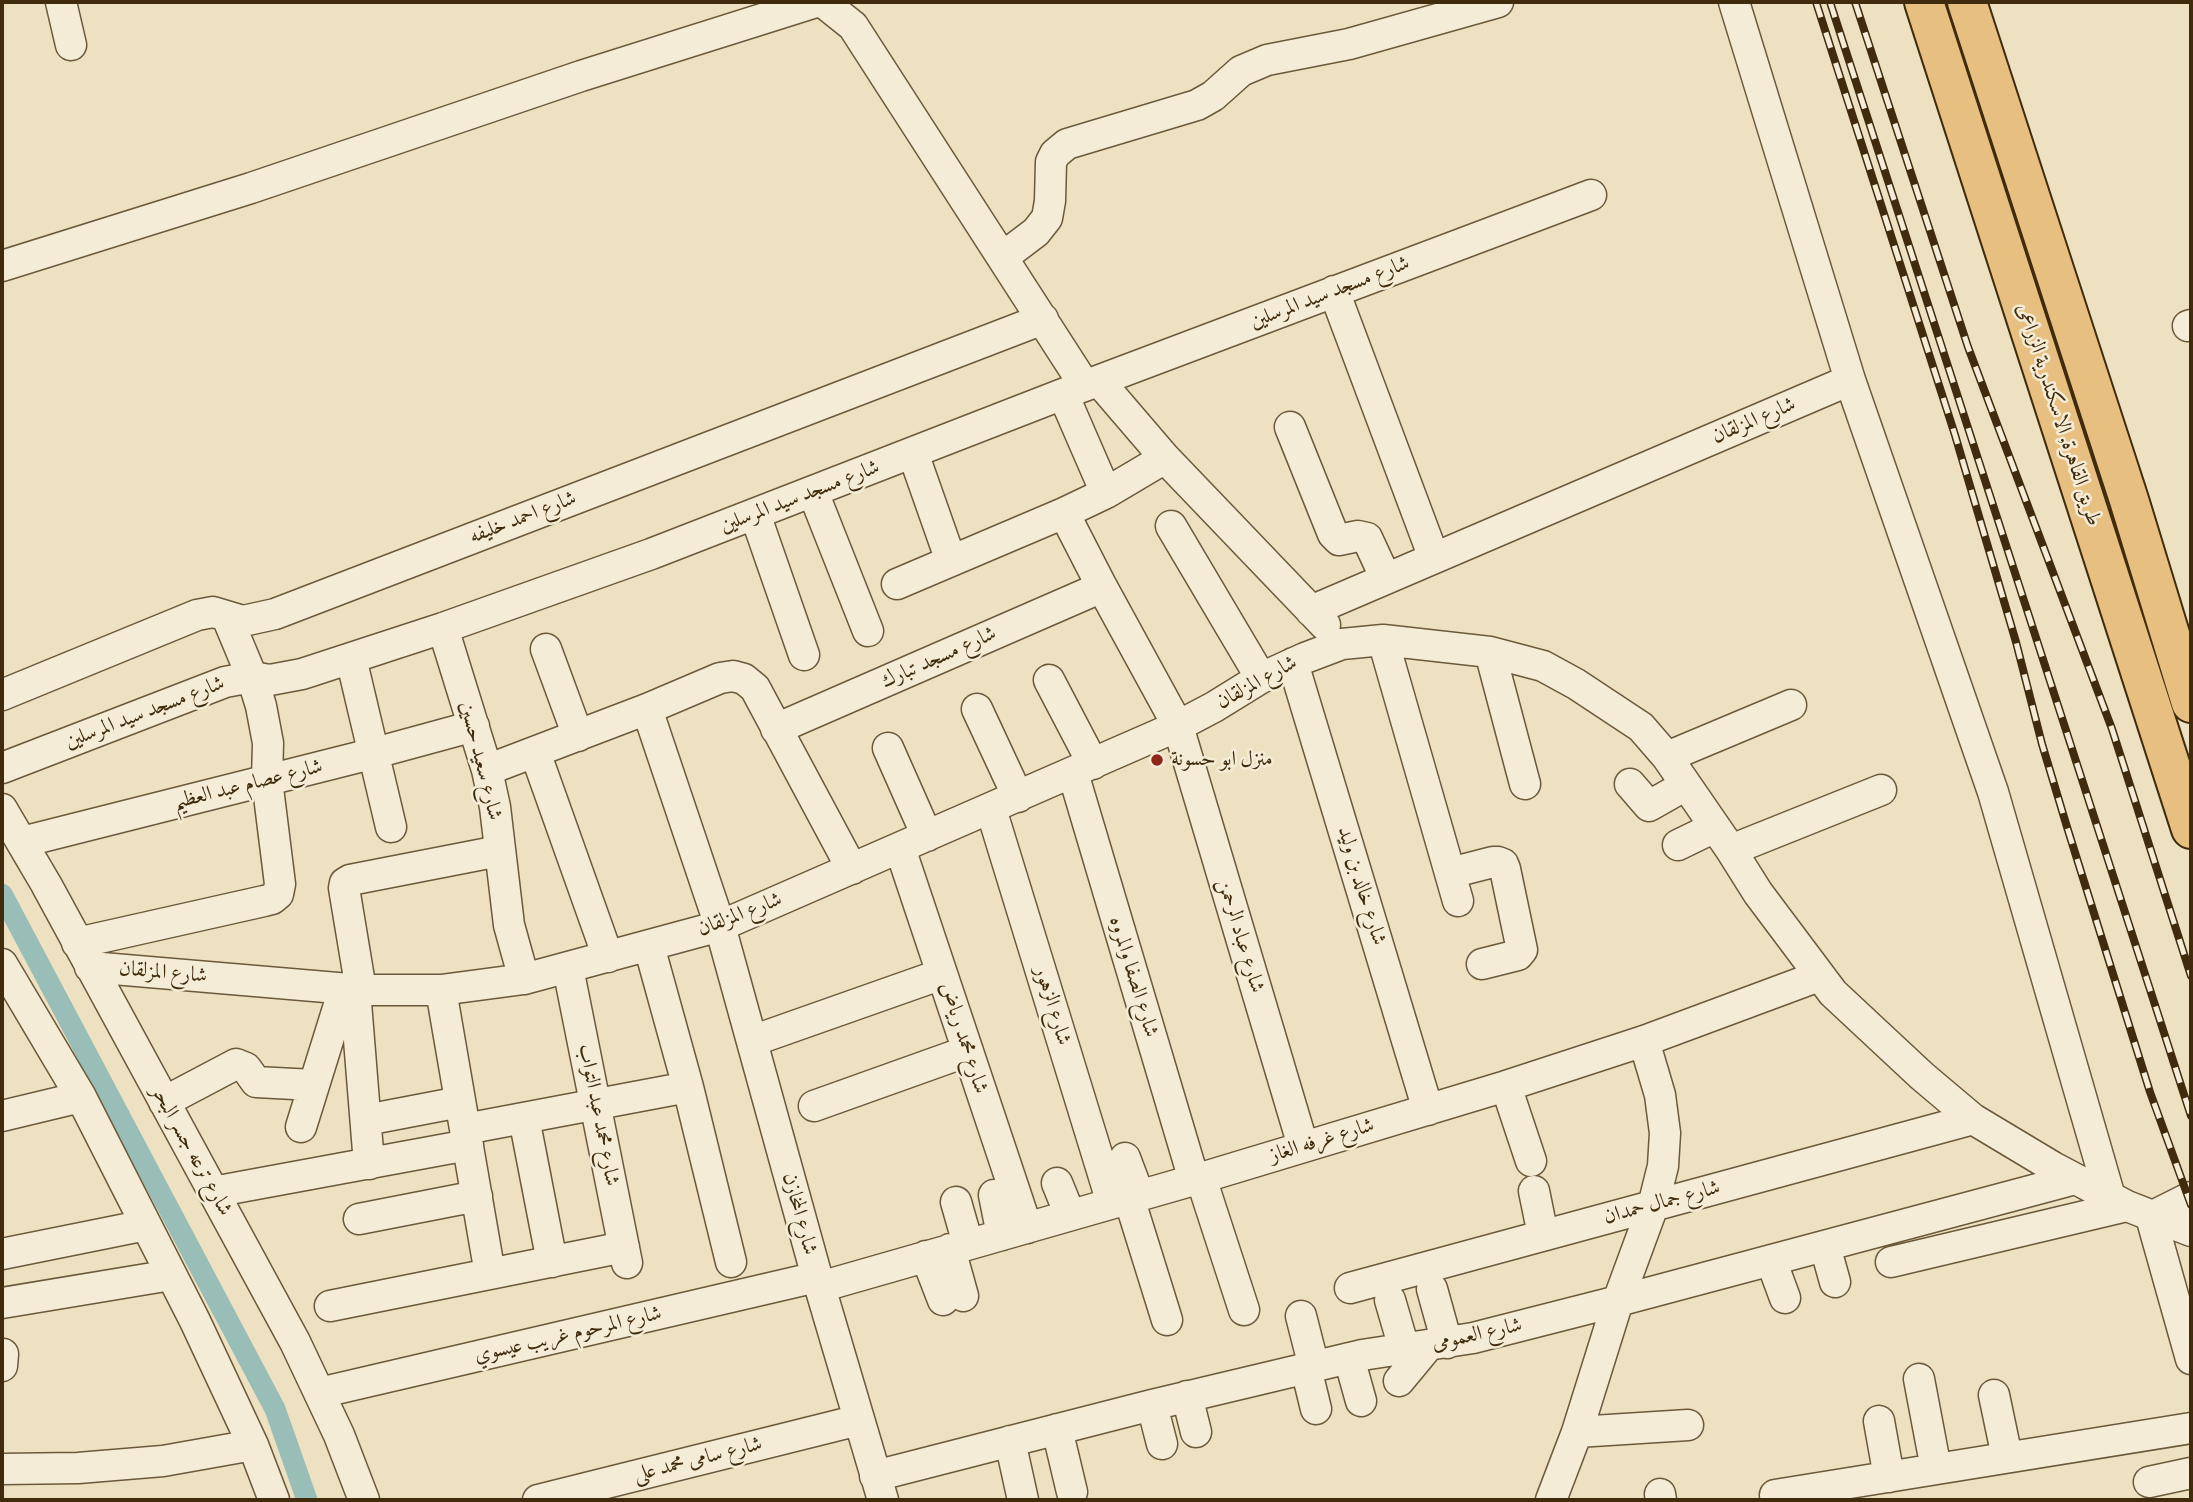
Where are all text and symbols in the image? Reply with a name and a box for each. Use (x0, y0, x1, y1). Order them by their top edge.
street label: شارع مسجد سيد المرسلين (1247, 251, 1413, 335)
street label: طريق القاهرة, الاسكندرية الزراعى (2010, 301, 2106, 529)
street label: شارع المزلقان (1708, 392, 1800, 450)
street label: شارع مسجد سيد المرسلين (717, 455, 883, 539)
street label: شارع احمد خليفه (466, 486, 580, 550)
street label: شارع مسجد تبارك (877, 621, 1001, 695)
street label: شارع المزلقان (1212, 651, 1302, 715)
street label: شارع مسجد سيد المرسلين (62, 671, 228, 755)
street label: شارع سعيد حسين (453, 699, 507, 823)
place label: منزل ابو حسونة (1171, 747, 1273, 773)
marker: منزل ابو حسونة (1149, 752, 1165, 768)
street label: شارع عصام عبد العظيم (171, 754, 325, 816)
street label: شارع خالد بن وليد (1331, 824, 1391, 948)
street label: شارع عباد الرحمن (1211, 876, 1269, 996)
street label: شارع المزلقان (694, 887, 786, 943)
street label: شارع الصفا والمروه (1103, 914, 1163, 1040)
street label: شارع المزلقان (118, 957, 208, 989)
street label: شارع الزهور (1028, 964, 1076, 1048)
street label: شارع محمد رياض (933, 979, 993, 1097)
street label: شارع محمد عبد التواب (572, 1042, 624, 1188)
street label: شارع ترعه جسر البحر (145, 1081, 237, 1221)
street label: شارع غرفه الغاز (1267, 1113, 1377, 1169)
street label: شارع المخازن (776, 1170, 822, 1258)
street label: شارع جمال حمدان (1601, 1175, 1723, 1231)
street label: شارع المرحوم غريب عيسوي (472, 1301, 664, 1369)
street label: شارع العمومى (1429, 1313, 1525, 1357)
street label: شارع سامى محمد على (631, 1432, 765, 1488)

